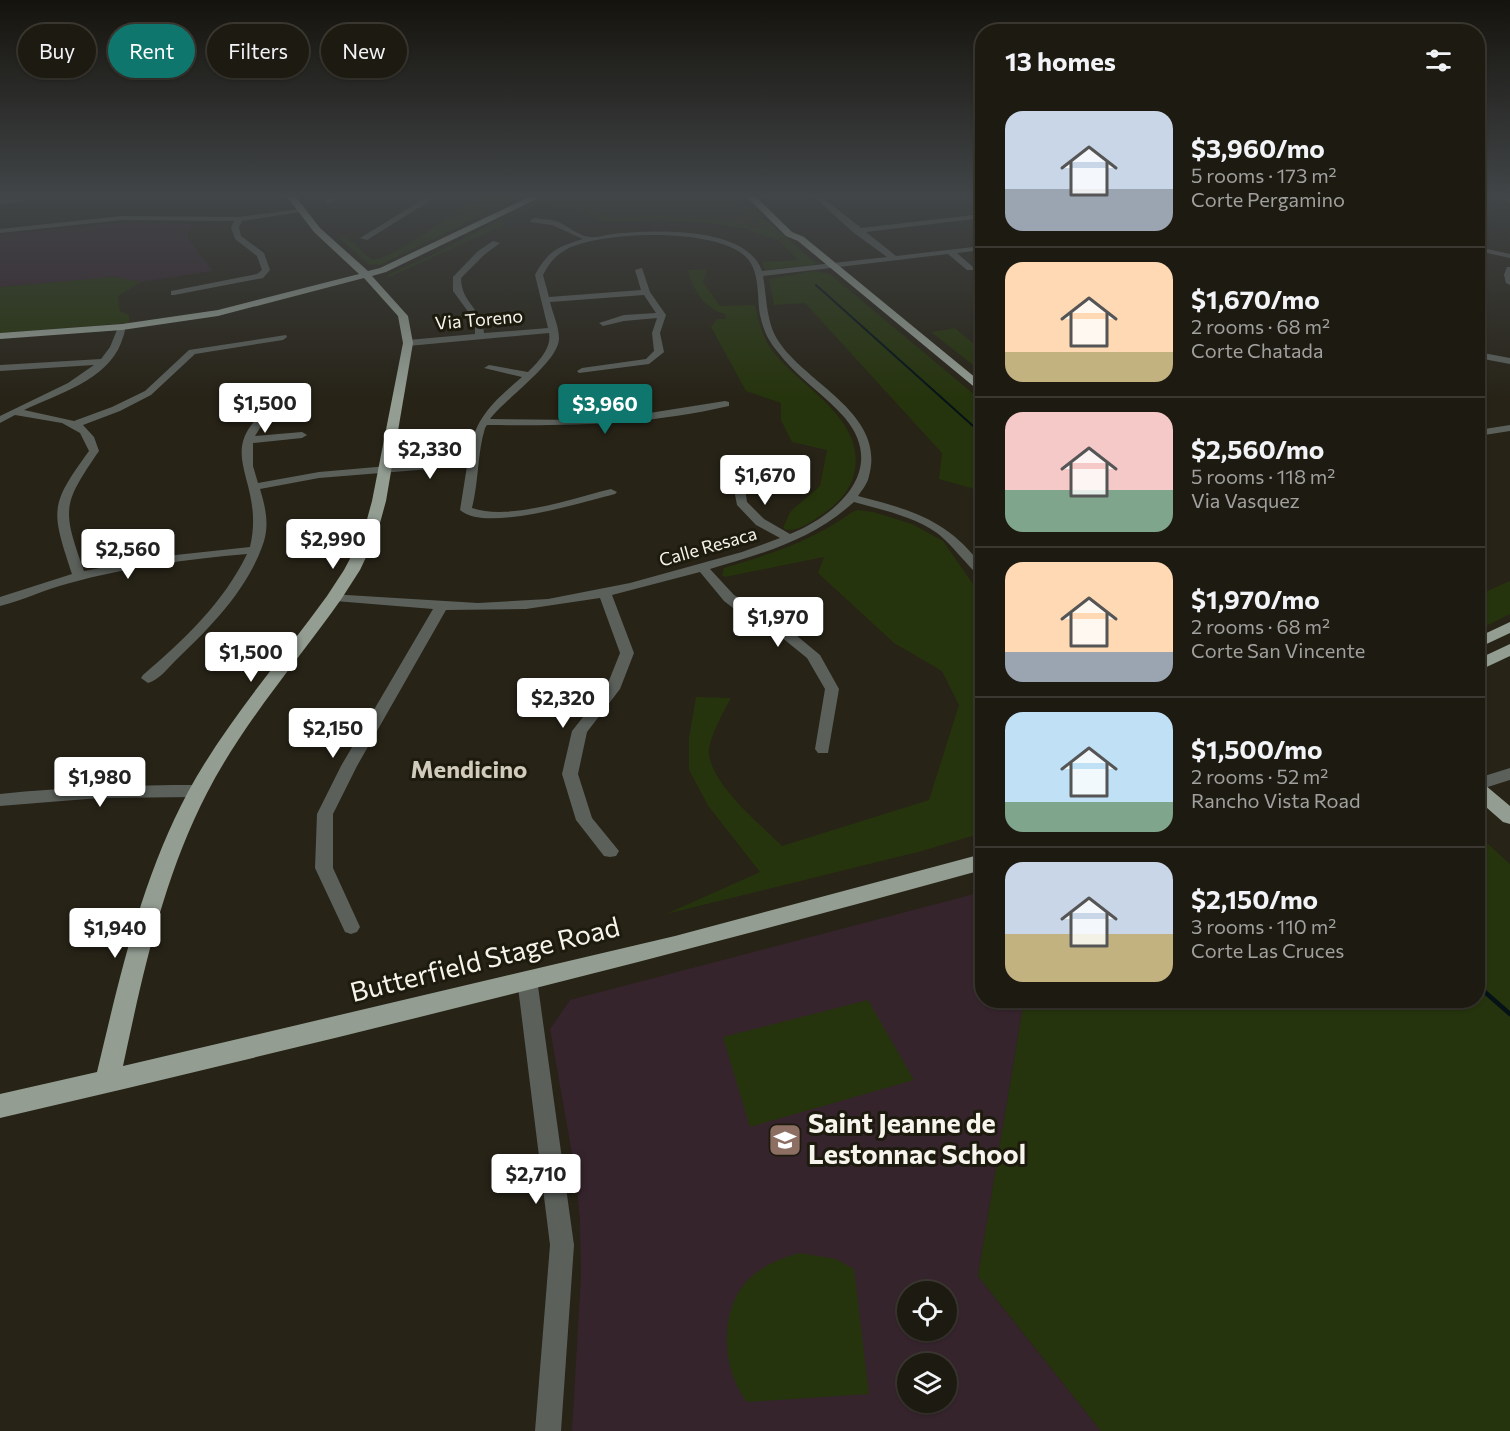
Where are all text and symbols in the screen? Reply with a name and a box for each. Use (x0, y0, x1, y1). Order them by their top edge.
chip: Buy (18, 24, 96, 78)
chip: Rent (108, 24, 195, 78)
chip: Filters (207, 24, 309, 78)
chip: New (321, 24, 407, 78)
icon: filters (1422, 44, 1455, 77)
text: 13 homes (1005, 45, 1116, 76)
text: $3,960/mo (1191, 132, 1325, 163)
icon: home (1053, 135, 1125, 207)
text: 5 rooms · 173 m² (1191, 163, 1337, 187)
text: Corte Pergamino (1191, 187, 1345, 211)
text: $1,670/mo (1191, 283, 1320, 314)
icon: home (1053, 286, 1125, 358)
street label: Via Toreno (434, 304, 524, 334)
text: 2 rooms · 68 m² (1191, 314, 1330, 338)
text: Corte Chatada (1191, 338, 1323, 362)
pin: $1,500 (216, 383, 314, 434)
pin: $3,960 (556, 384, 654, 435)
text: $1,500 (233, 390, 297, 414)
text: $3,960 (572, 391, 638, 415)
pin: $2,330 (381, 429, 479, 480)
text: $2,560/mo (1191, 433, 1324, 464)
text: $2,330 (398, 436, 462, 460)
icon: home (1053, 436, 1125, 508)
pin: $1,670 (716, 455, 814, 506)
text: $1,670 (734, 462, 796, 486)
text: 5 rooms · 118 m² (1191, 464, 1335, 488)
text: Via Vasquez (1191, 488, 1300, 512)
pin: $2,990 (284, 519, 382, 570)
street label: Calle Resaca (656, 522, 759, 570)
text: $2,990 (300, 526, 366, 550)
pin: $2,560 (79, 529, 177, 580)
text: $2,560 (95, 536, 161, 560)
text: $1,970/mo (1191, 583, 1320, 614)
icon: home (1053, 586, 1125, 658)
pin: $1,970 (729, 597, 827, 648)
text: $1,970 (747, 604, 809, 628)
text: 2 rooms · 68 m² (1191, 614, 1330, 638)
pin: $1,500 (202, 632, 300, 683)
text: Corte San Vincente (1191, 638, 1365, 662)
text: $1,500 (219, 639, 283, 663)
pin: $2,320 (514, 678, 612, 729)
text: $2,320 (531, 685, 595, 709)
pin: $2,150 (284, 708, 382, 759)
text: $2,150 (303, 715, 363, 739)
text: $1,500/mo (1191, 733, 1323, 764)
icon: home (1053, 736, 1125, 808)
district label: Mendicino (411, 754, 527, 783)
pin: $1,980 (51, 757, 149, 808)
text: $1,980 (68, 764, 132, 788)
text: 2 rooms · 52 m² (1191, 764, 1328, 788)
text: Rancho Vista Road (1191, 788, 1361, 812)
text: $2,150/mo (1191, 883, 1318, 914)
icon: home (1053, 886, 1125, 958)
pin: $1,940 (66, 908, 164, 959)
street label: Butterfield Stage Road (346, 909, 623, 1008)
text: 3 rooms · 110 m² (1191, 914, 1336, 938)
text: $1,940 (83, 915, 147, 939)
text: Corte Las Cruces (1191, 938, 1344, 962)
place label: Saint Jeanne de Lestonnac School (808, 1106, 1026, 1170)
school or university icon: Saint Jeanne de Lestonnac School (767, 1122, 803, 1158)
pin: $2,710 (487, 1154, 585, 1205)
text: $2,710 (506, 1161, 567, 1185)
map controls (897, 1281, 957, 1413)
button: locate (897, 1281, 957, 1341)
button: layers (897, 1353, 957, 1413)

